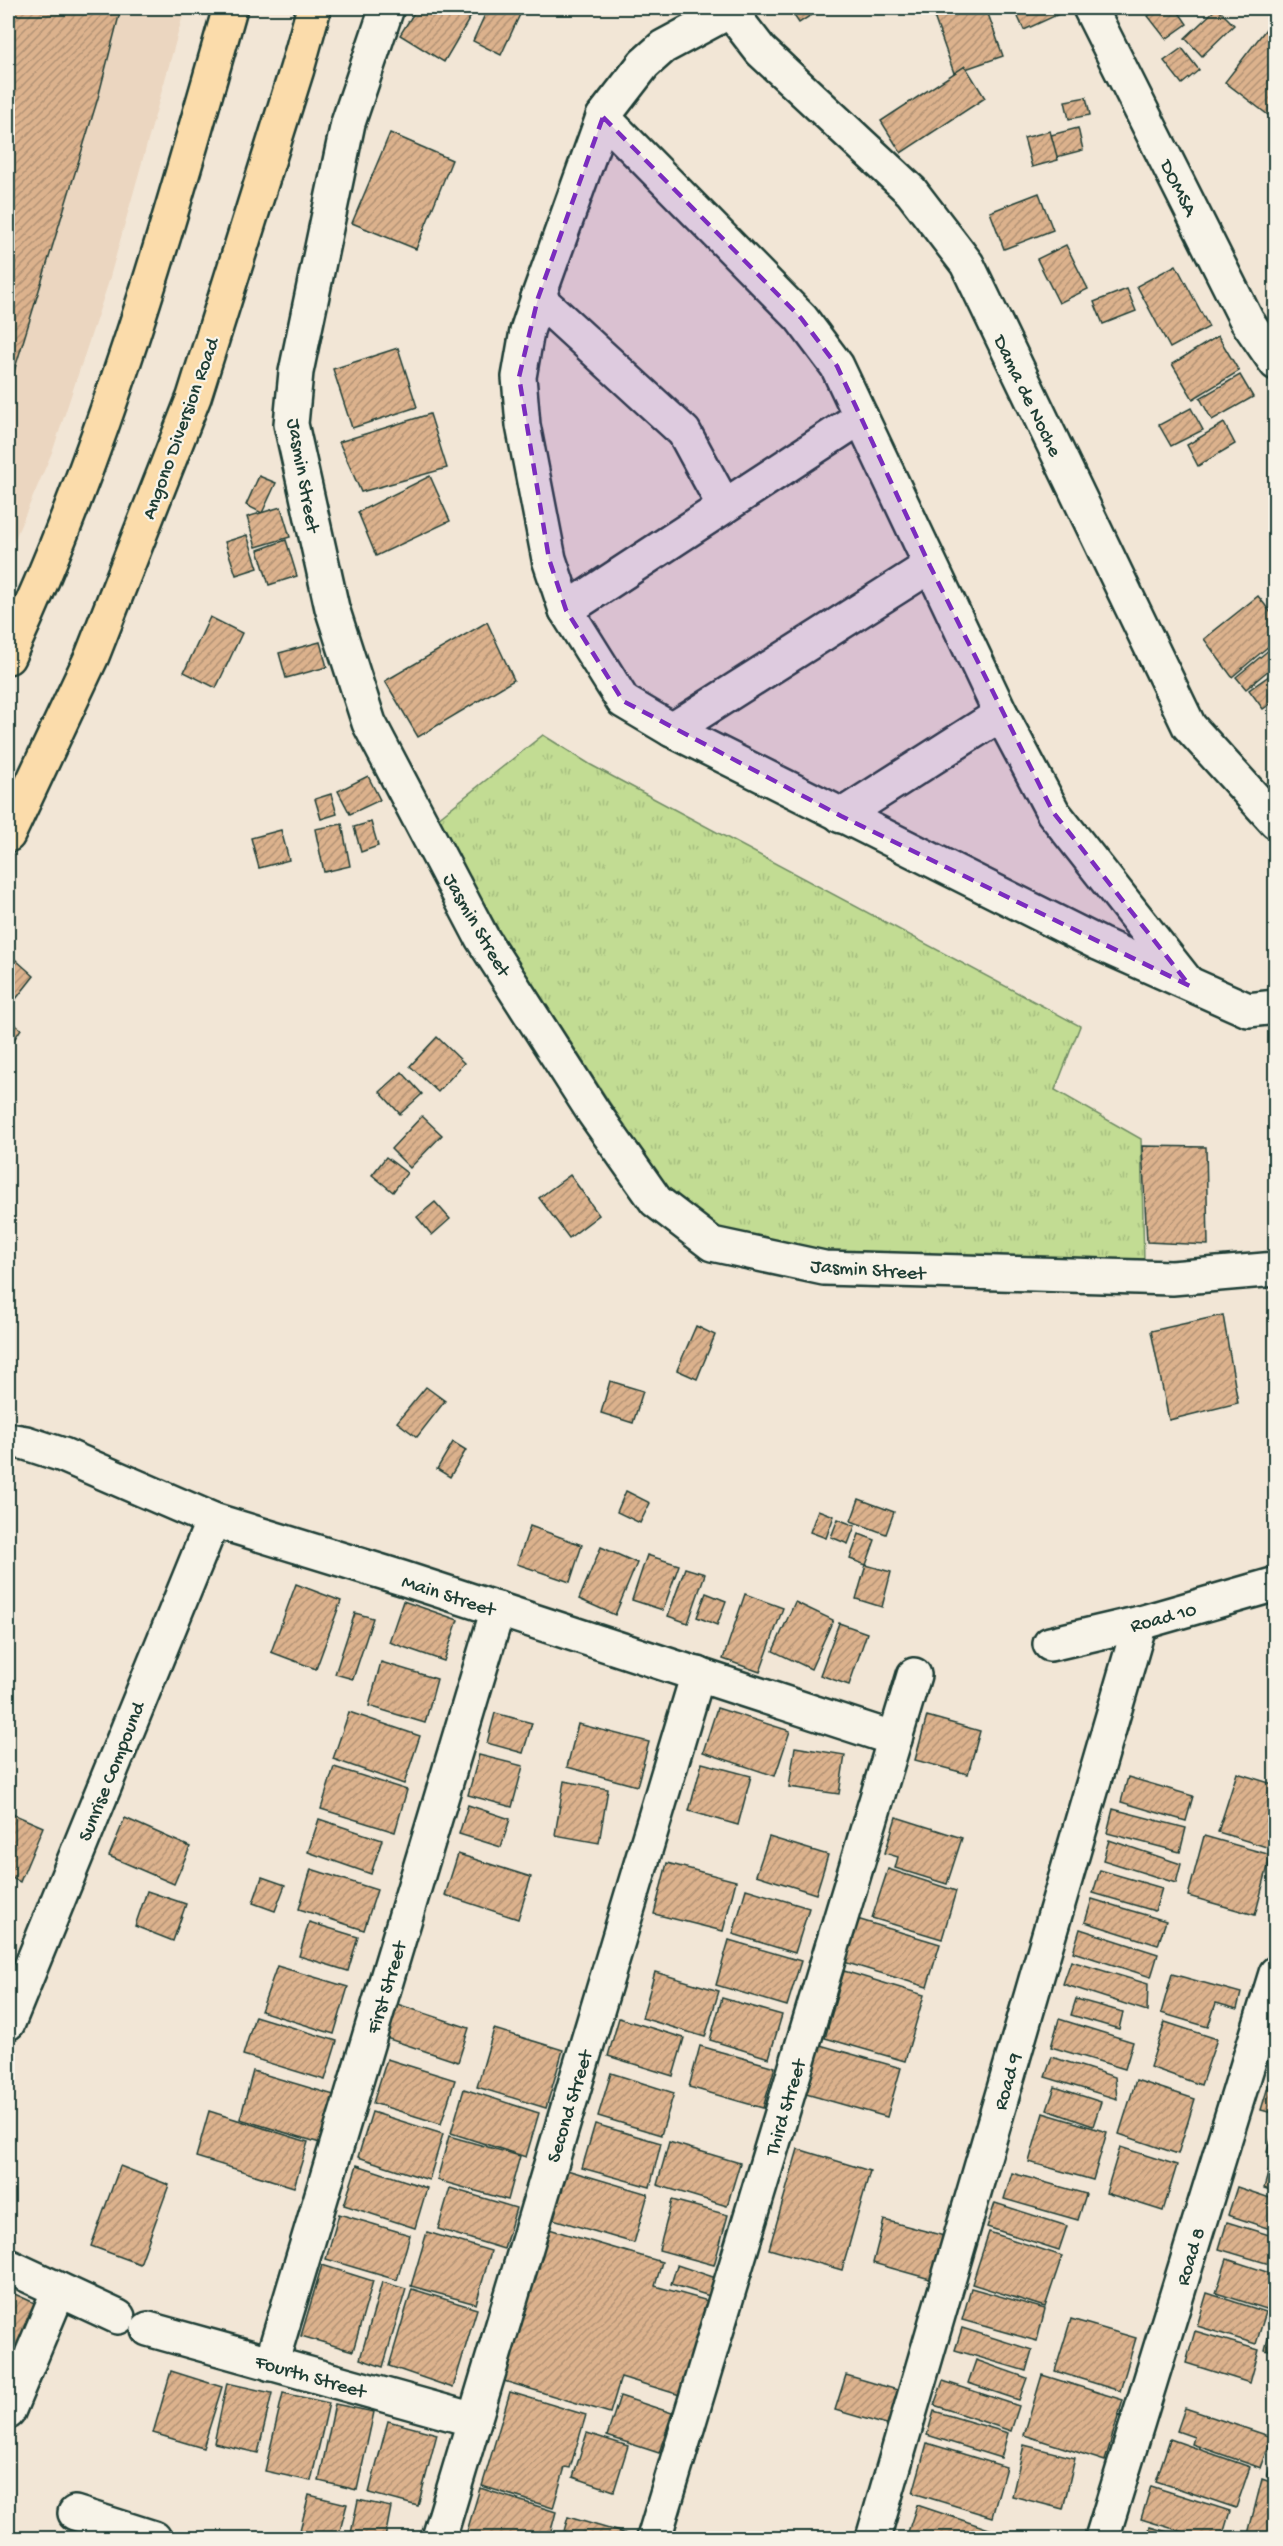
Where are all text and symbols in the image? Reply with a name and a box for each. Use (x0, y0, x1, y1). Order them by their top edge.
street label: DOMSA (1152, 155, 1201, 222)
street label: Dama de Noche (986, 330, 1065, 462)
street label: Angono Diversion Road (139, 333, 227, 523)
street label: Jasmin Street (280, 417, 323, 536)
street label: Jasmin Street (436, 870, 515, 983)
street label: Jasmin Street (810, 1256, 928, 1287)
street label: Main Street (398, 1571, 499, 1624)
street label: Road 10 (1128, 1599, 1200, 1639)
street label: Sunrise Compound (75, 1697, 153, 1845)
street label: First Street (363, 1937, 414, 2038)
street label: Second Street (543, 2046, 600, 2166)
street label: Road 9 (990, 2051, 1028, 2113)
street label: Third Street (761, 2055, 813, 2160)
street label: Road 8 (1173, 2225, 1212, 2289)
street label: Fourth Street (251, 2351, 370, 2406)

